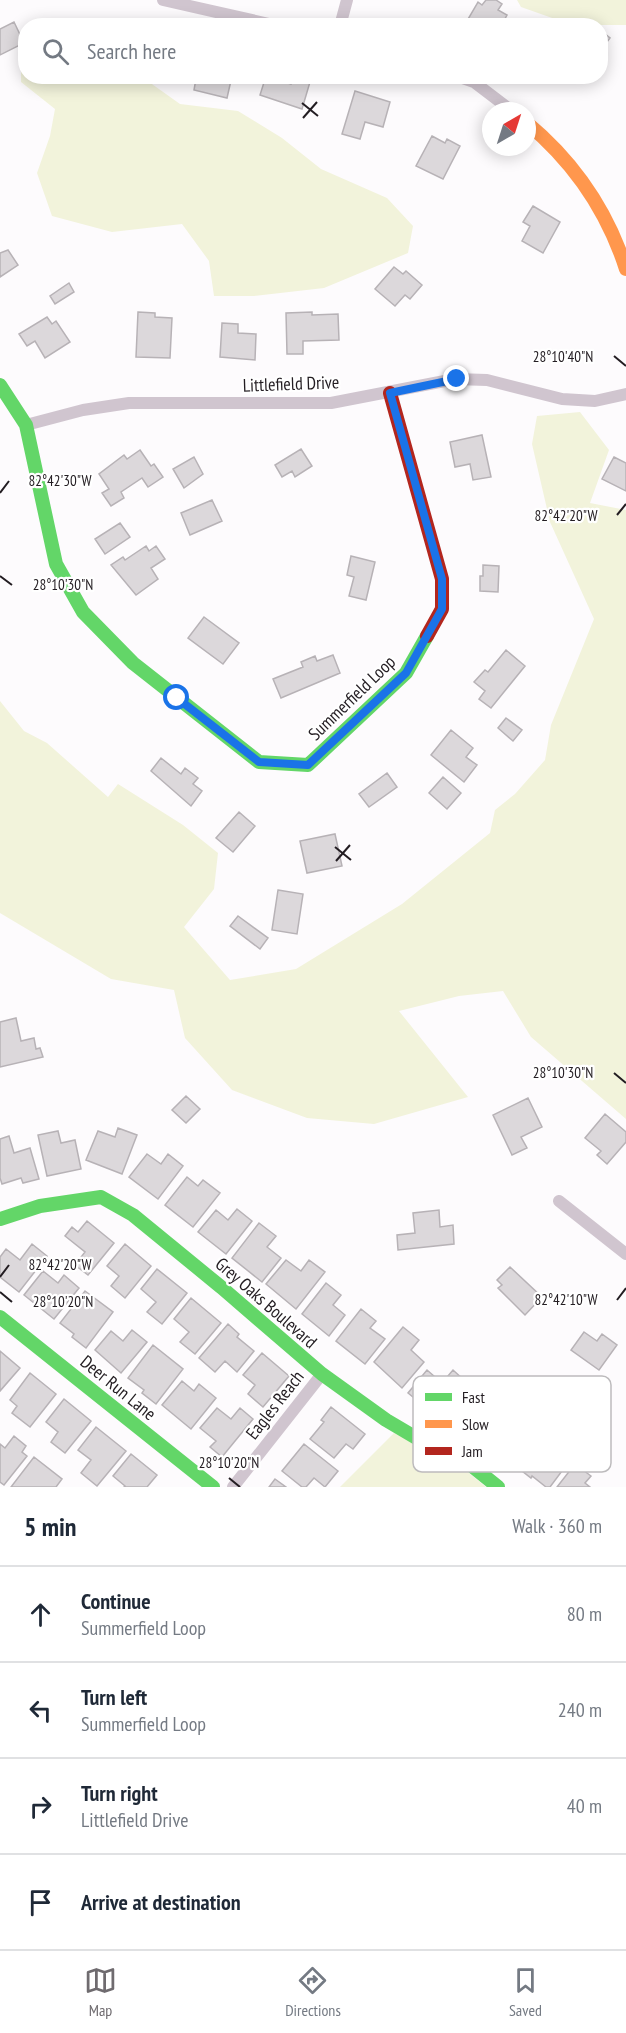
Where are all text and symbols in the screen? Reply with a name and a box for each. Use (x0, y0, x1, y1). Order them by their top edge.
search box (18, 18, 608, 84)
icon: search (39, 35, 72, 68)
text: Search here (87, 37, 176, 65)
north arrow (482, 102, 536, 156)
text: 28°10'40"N (533, 347, 593, 366)
route end (443, 365, 469, 391)
street label: Littlefield Drive (242, 370, 340, 397)
text: 82°42'30"W (28, 471, 92, 490)
text: 82°42'20"W (534, 506, 598, 525)
text: 28°10'30"N (33, 575, 93, 594)
street label: Summerfield Loop (303, 650, 400, 745)
route start (163, 684, 189, 710)
text: 28°10'30"N (533, 1063, 593, 1082)
street label: Grey Oaks Boulevard (211, 1252, 322, 1353)
text: 82°42'20"W (28, 1255, 92, 1274)
text: 82°42'10"W (534, 1290, 598, 1309)
text: 28°10'20"N (33, 1292, 93, 1311)
street label: Deer Run Lane (76, 1350, 161, 1425)
street label: Eagles Reach (241, 1366, 309, 1444)
legend (413, 1376, 611, 1472)
text: Fast (462, 1387, 485, 1407)
text: Slow (462, 1414, 489, 1434)
text: Jam (461, 1441, 483, 1461)
text: 28°10'20"N (199, 1453, 259, 1472)
text: 5 min (24, 1510, 77, 1543)
text: Walk · 360 m (512, 1513, 602, 1539)
text: Continue (81, 1587, 151, 1615)
icon: ahead (24, 1598, 57, 1631)
text: 80 m (567, 1601, 602, 1627)
text: Summerfield Loop (81, 1615, 206, 1641)
text: Turn left (81, 1683, 147, 1711)
icon: left (24, 1694, 57, 1727)
text: 240 m (558, 1697, 602, 1723)
text: Summerfield Loop (81, 1711, 206, 1737)
text: Turn right (81, 1779, 158, 1807)
icon: right (24, 1790, 57, 1823)
text: 40 m (567, 1793, 602, 1819)
text: Littlefield Drive (81, 1807, 188, 1833)
icon: arrive (24, 1886, 57, 1919)
text: Arrive at destination (81, 1888, 241, 1916)
tab: Map (84, 1964, 117, 2020)
tab: Directions (285, 1964, 341, 2020)
tab: Saved (509, 1964, 542, 2020)

